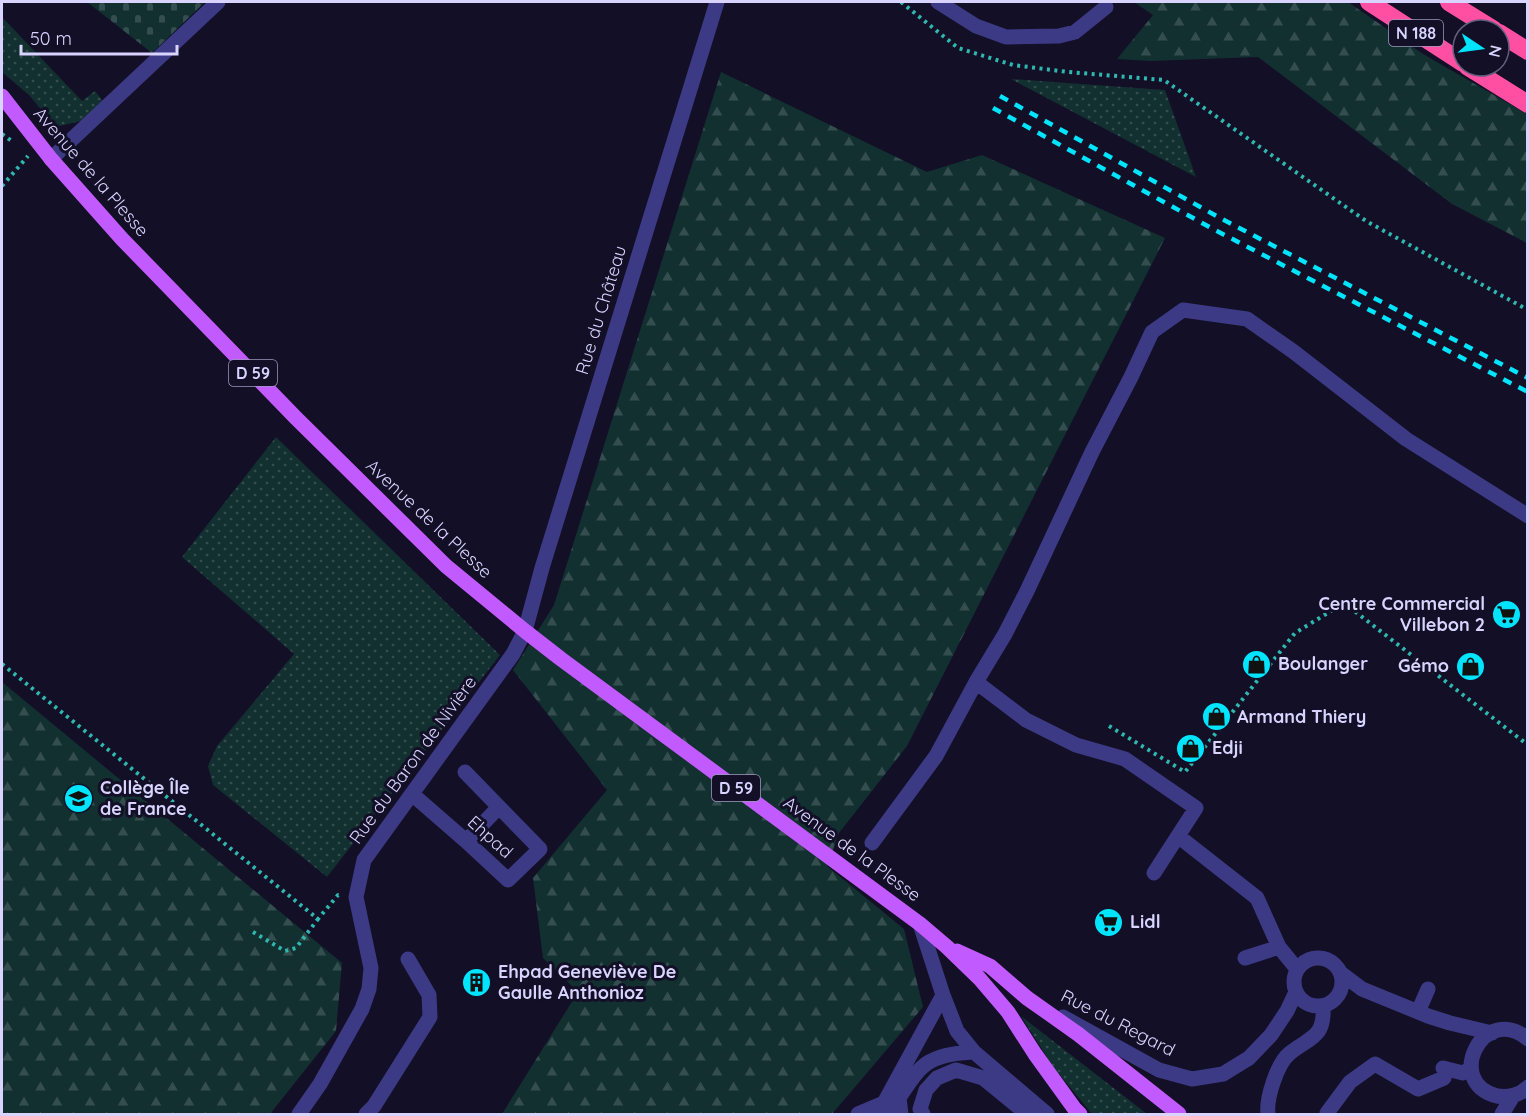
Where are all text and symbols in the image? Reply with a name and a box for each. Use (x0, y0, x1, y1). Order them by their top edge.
scale bar (21, 18, 177, 56)
north arrow (1451, 18, 1511, 78)
road number: N 188 (1389, 20, 1443, 46)
text: 50 m (30, 27, 72, 50)
text: N (1485, 43, 1507, 59)
street label: Avenue de la Plesse (29, 102, 154, 241)
street label: Rue du Château (570, 243, 631, 377)
road number: D 59 (229, 360, 277, 386)
street label: Avenue de la Plesse (361, 454, 497, 583)
place label: Centre Commercial Villebon 2 (1318, 592, 1485, 636)
supermarket icon: Centre Commercial Villebon 2 (1490, 598, 1522, 630)
shop icon: Boulanger (1241, 648, 1273, 680)
shop icon: Gémo (1454, 650, 1486, 682)
place label: Boulanger (1278, 652, 1368, 675)
place label: Gémo (1398, 654, 1449, 677)
street label: Rue du Baron de Nivière (344, 671, 481, 848)
shop icon: Armand Thiery (1200, 701, 1232, 733)
place label: Armand Thiery (1237, 705, 1366, 728)
shop icon: Edji (1175, 732, 1207, 764)
place label: Edji (1212, 736, 1243, 759)
road number: D 59 (712, 775, 760, 801)
place label: Collège Île de France (100, 776, 190, 820)
school or university icon: Collège Île de France (63, 782, 95, 814)
street label: Avenue de la Plesse (779, 791, 926, 906)
street label: Ehpad (463, 810, 518, 863)
supermarket icon: Lidl (1093, 906, 1125, 938)
place label: Lidl (1130, 910, 1161, 933)
place label: Ehpad Geneviève De Gaulle Anthonioz (498, 960, 676, 1004)
building icon: Ehpad Geneviève De Gaulle Anthonioz (461, 966, 493, 998)
street label: Rue du Regard (1057, 984, 1179, 1061)

